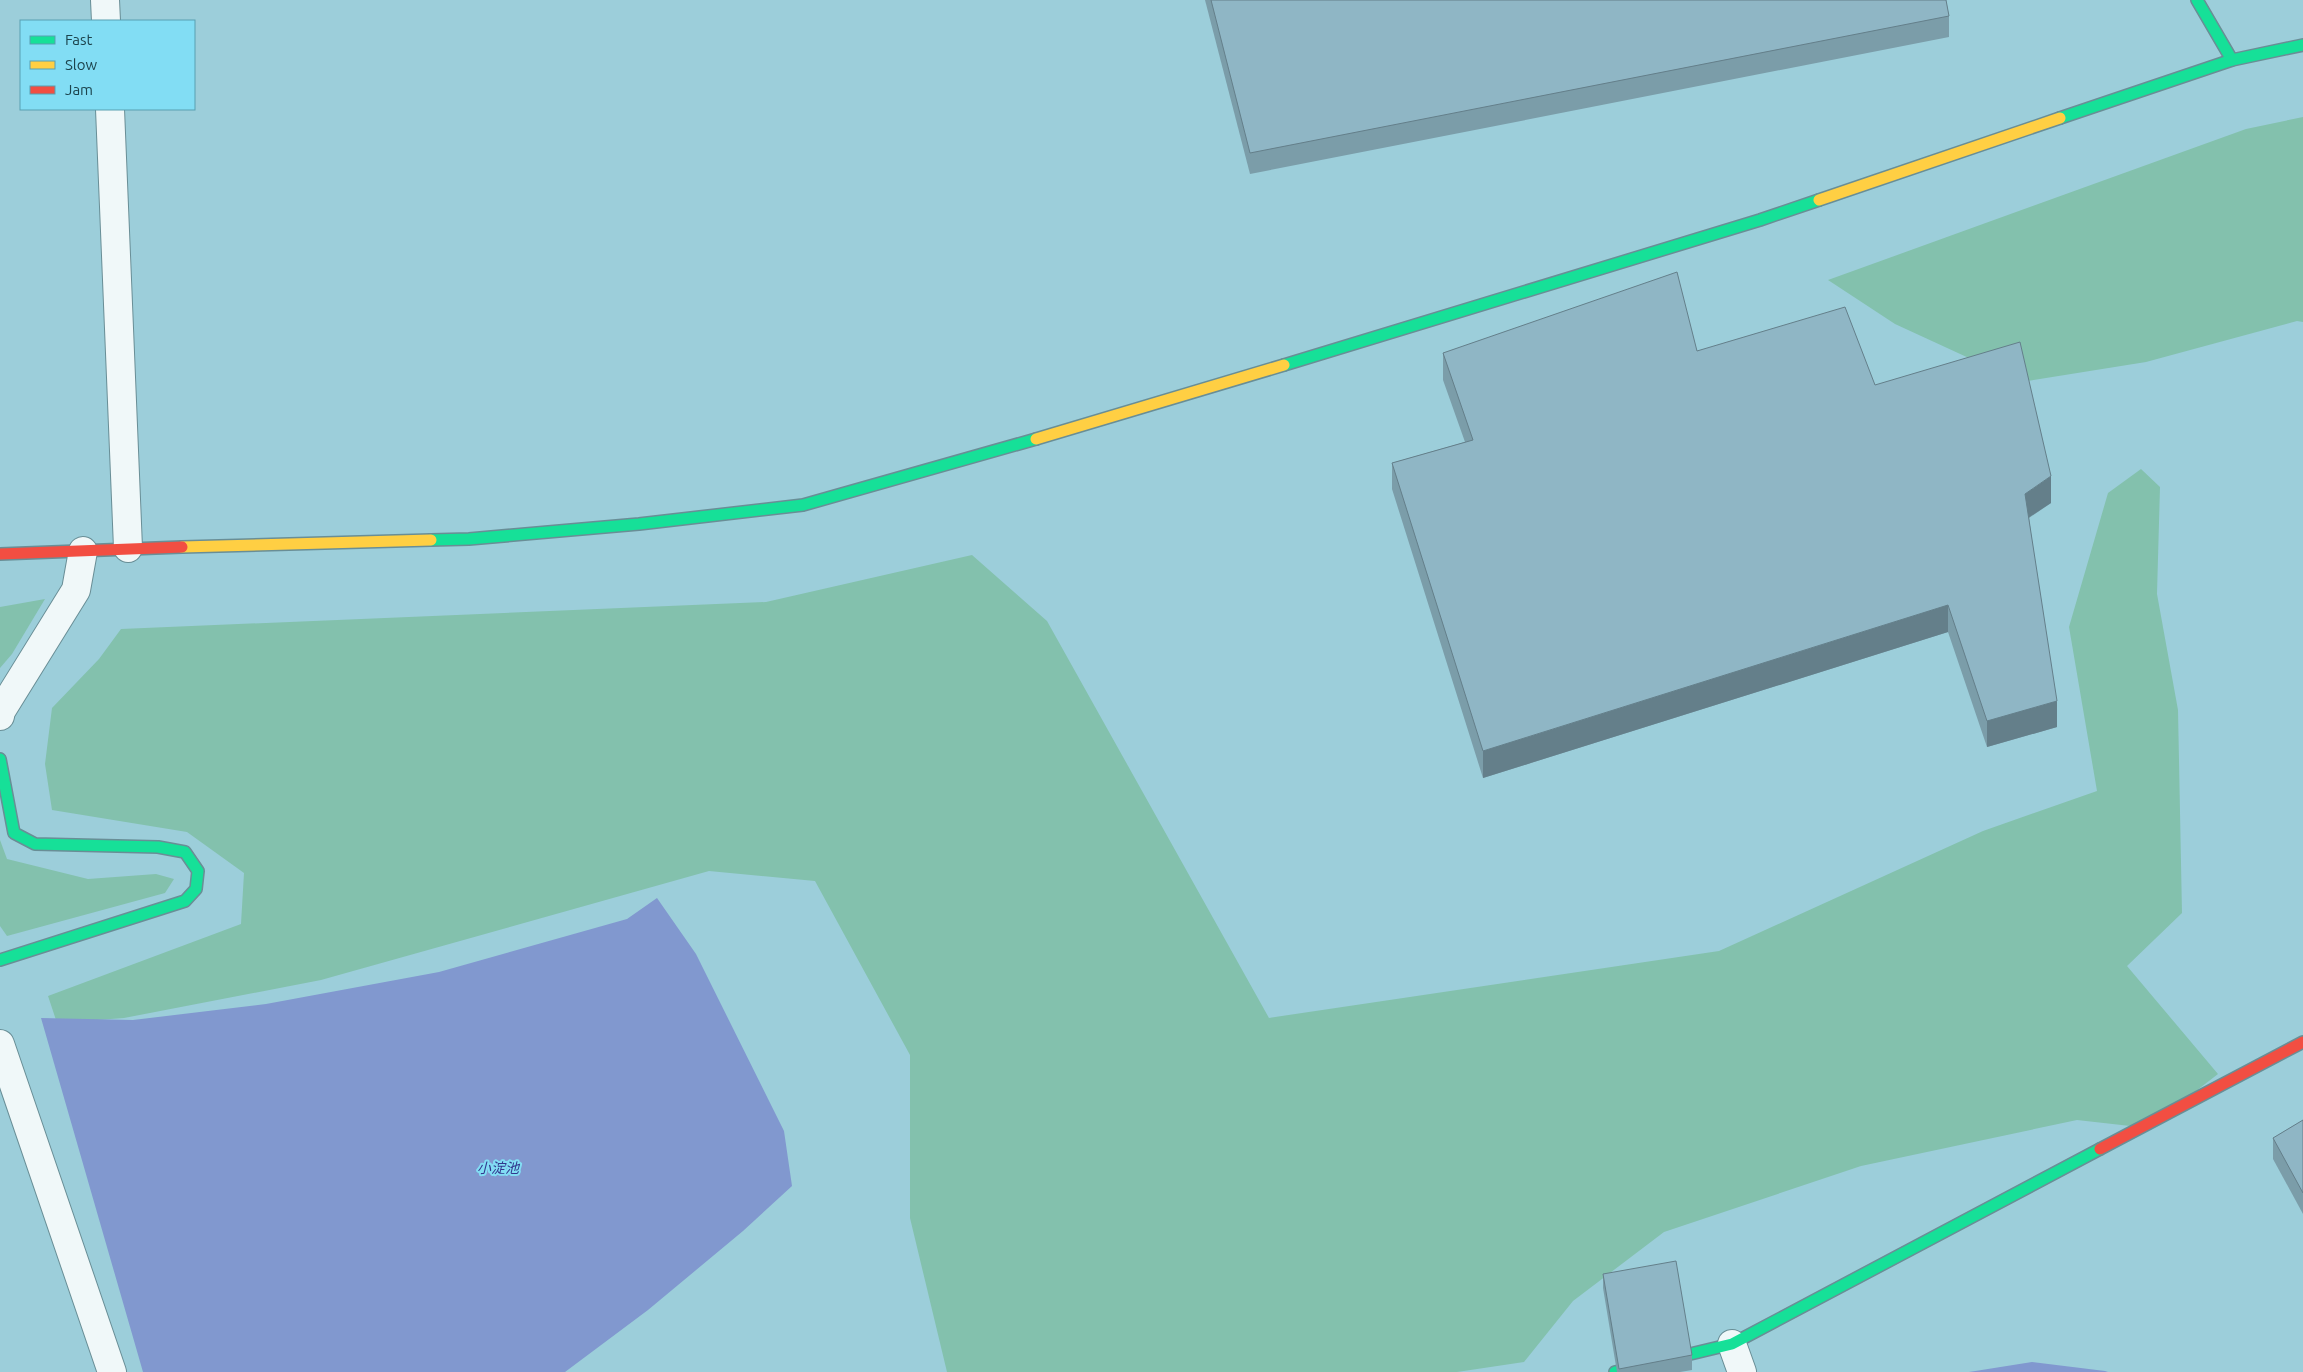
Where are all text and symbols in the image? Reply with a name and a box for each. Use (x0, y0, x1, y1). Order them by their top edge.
legend (20, 20, 195, 110)
text: Fast (65, 31, 93, 48)
text: Slow (65, 56, 98, 73)
text: Jam (65, 81, 93, 98)
water label: 小淀池 (477, 1160, 521, 1176)

